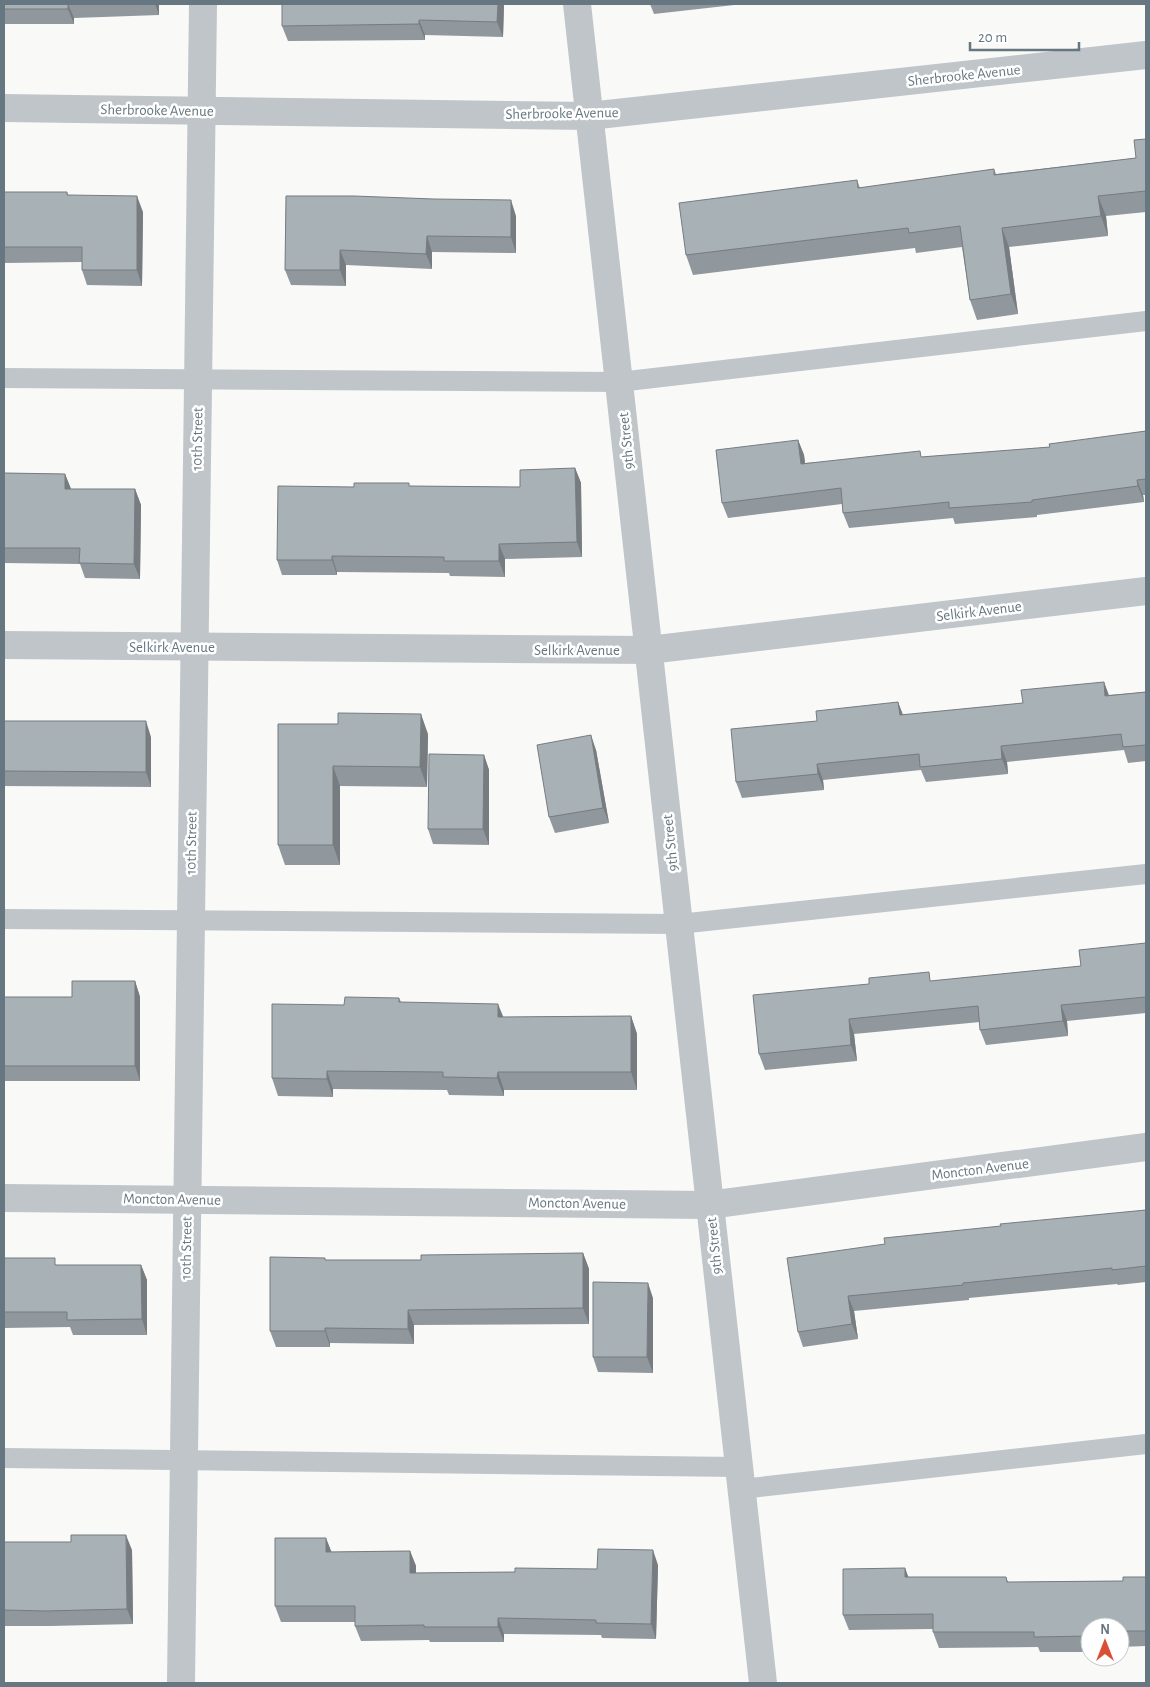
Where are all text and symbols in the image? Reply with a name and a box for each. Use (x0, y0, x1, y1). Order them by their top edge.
scale bar (970, 20, 1079, 52)
text: 20 m (978, 30, 1007, 45)
street label: Sherbrooke Avenue (907, 62, 1021, 89)
street label: Sherbrooke Avenue (100, 102, 214, 119)
street label: Sherbrooke Avenue (505, 105, 619, 122)
street label: 10th Street (189, 407, 206, 471)
street label: 9th Street (616, 411, 637, 470)
street label: Selkirk Avenue (936, 599, 1023, 624)
street label: Selkirk Avenue (129, 640, 215, 655)
street label: Selkirk Avenue (534, 643, 620, 658)
street label: 10th Street (183, 811, 200, 875)
street label: 9th Street (660, 813, 681, 872)
street label: Moncton Avenue (931, 1156, 1030, 1183)
street label: Moncton Avenue (123, 1191, 221, 1208)
street label: Moncton Avenue (528, 1195, 626, 1212)
street label: 10th Street (178, 1216, 195, 1280)
street label: 9th Street (704, 1216, 725, 1275)
north arrow (1080, 1617, 1130, 1667)
text: N (1100, 1623, 1110, 1637)

